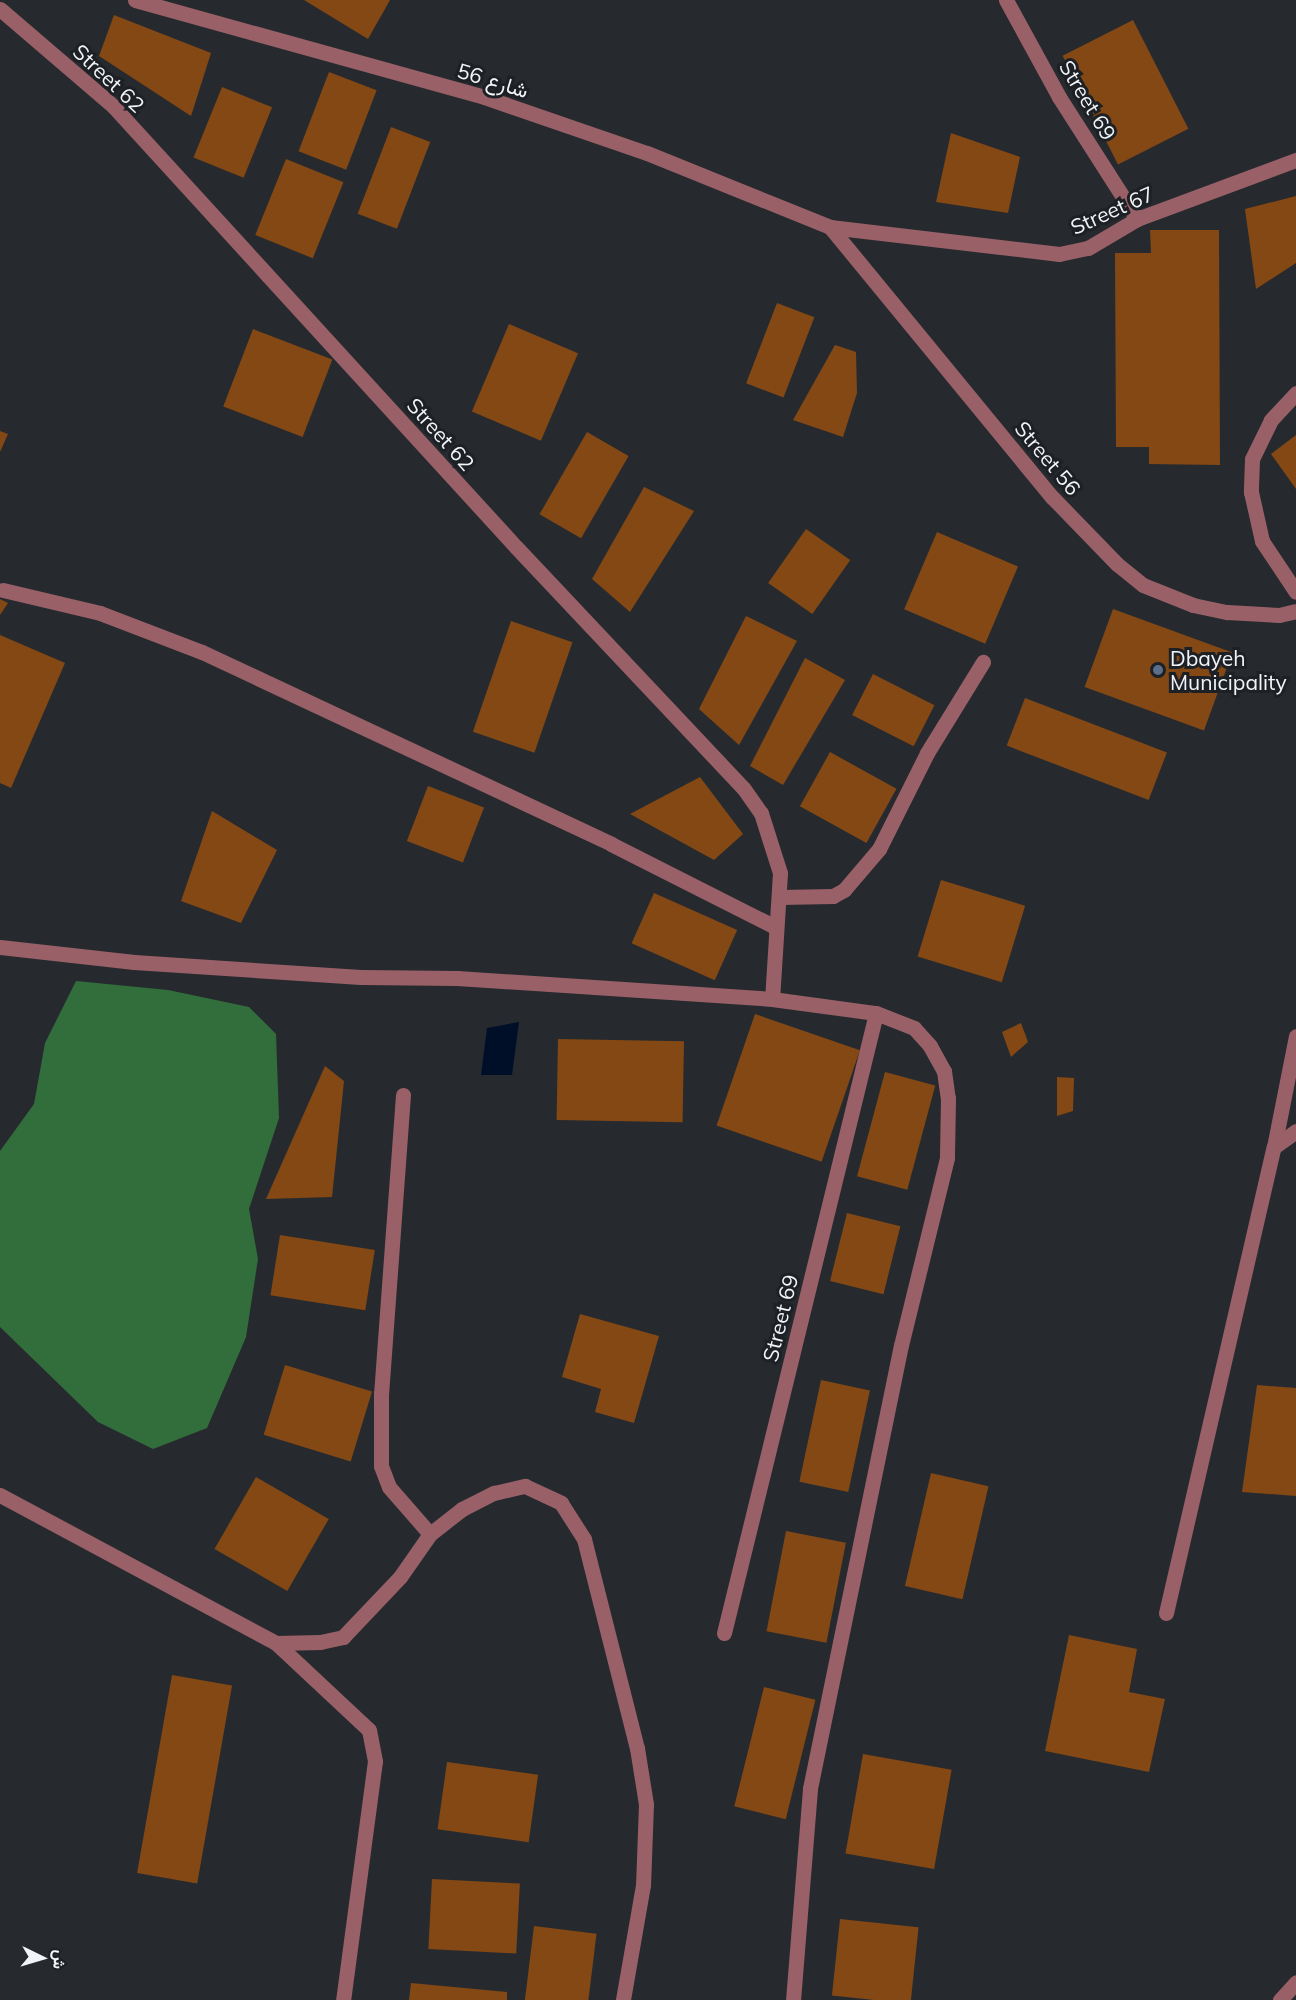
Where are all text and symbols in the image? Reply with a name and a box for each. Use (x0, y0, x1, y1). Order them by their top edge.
street label: Street 62 (68, 39, 150, 117)
street label: Street 69 (1054, 55, 1122, 145)
street label: شارع 56 (454, 57, 532, 103)
street label: Street 67 (1066, 180, 1158, 240)
street label: Street 62 (402, 393, 480, 475)
street label: Street 56 (1010, 416, 1086, 500)
place label: Dbayeh Municipality (1170, 645, 1287, 695)
marker: Dbayeh Municipality (1151, 663, 1165, 677)
street label: Street 69 (757, 1272, 803, 1364)
north arrow (12, 1928, 72, 1988)
text: ش (49, 1949, 71, 1970)

